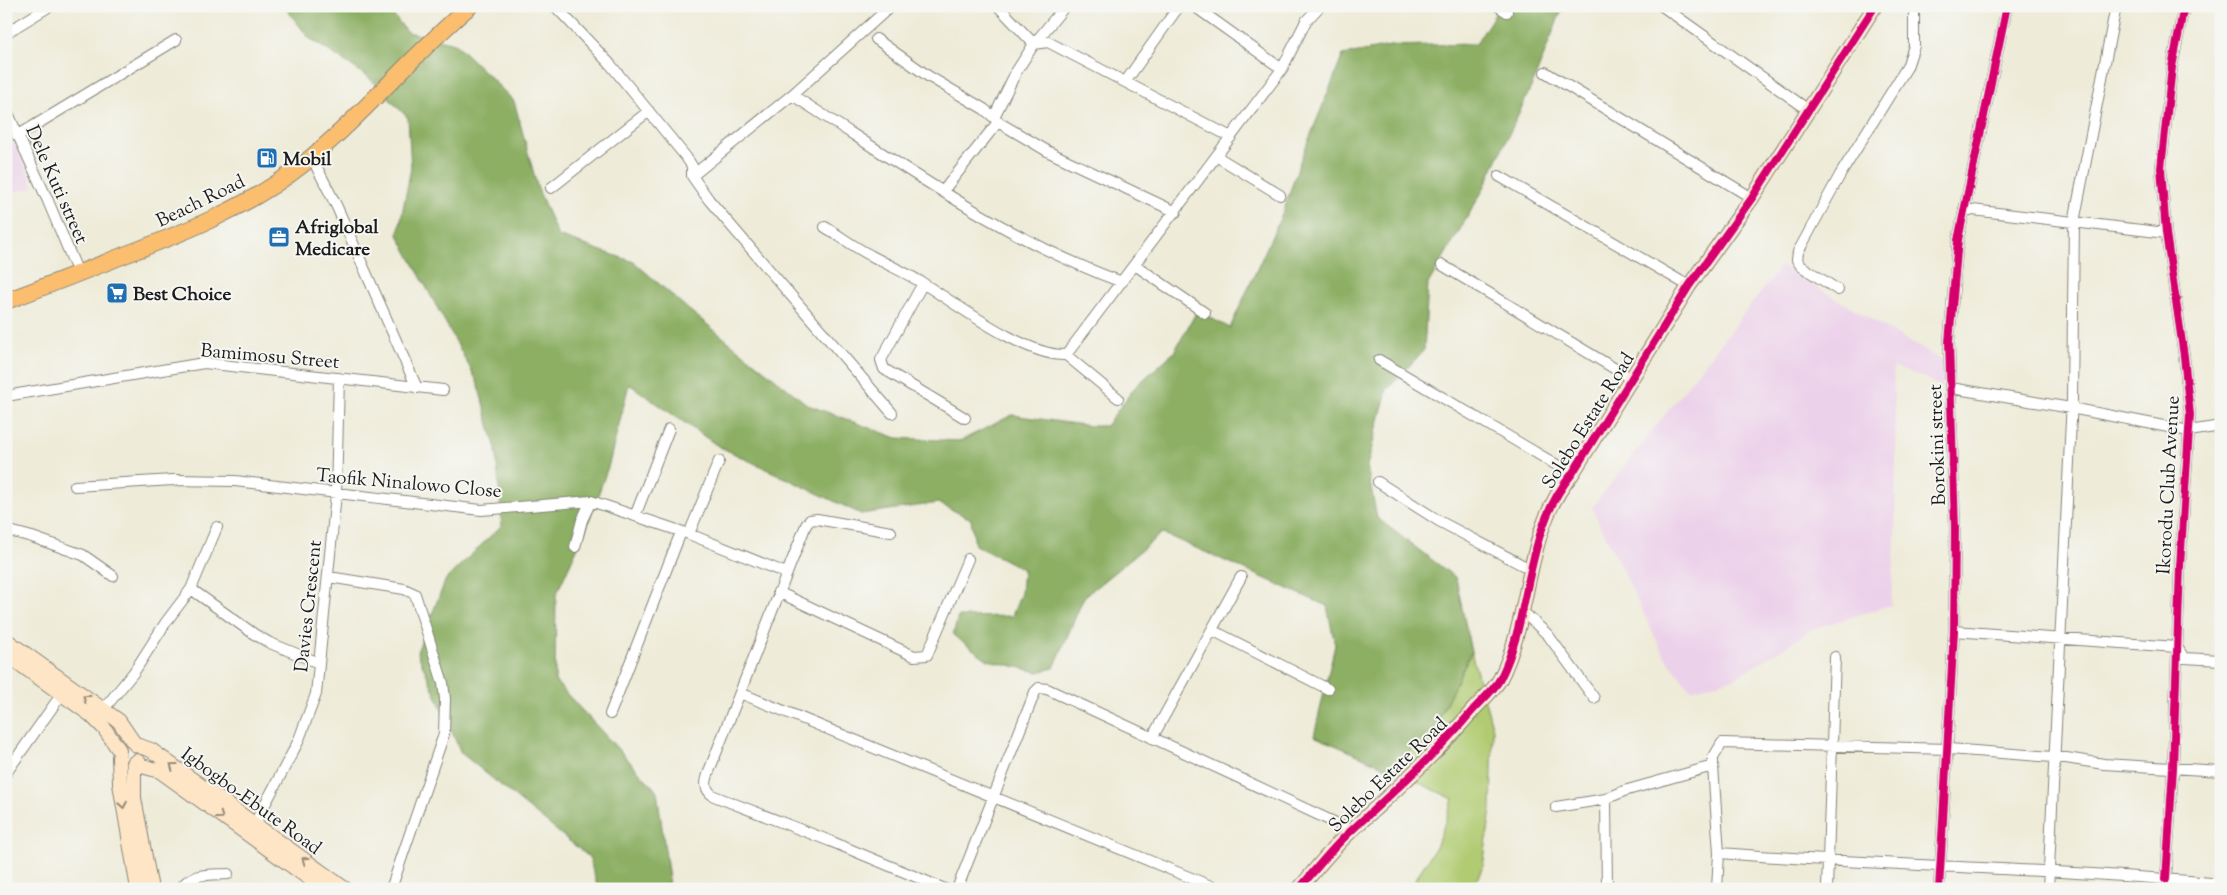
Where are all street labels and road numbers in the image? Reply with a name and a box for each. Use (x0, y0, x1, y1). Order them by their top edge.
street label: Dele Kuti street (18, 122, 94, 249)
street label: Beach Road (152, 169, 250, 235)
street label: Bamimosu Street (199, 338, 341, 377)
street label: Solebo Estate Road (1536, 348, 1642, 495)
street label: Borokini street (1923, 383, 1954, 506)
street label: Ikorodu Club Avenue (2151, 395, 2188, 575)
street label: Taofik Ninalowo Close (315, 463, 503, 506)
street label: Davies Crescent (289, 538, 330, 674)
street label: Solebo Estate Road (1323, 712, 1455, 840)
street label: Igbogbo-Ebute Road (175, 742, 327, 862)

